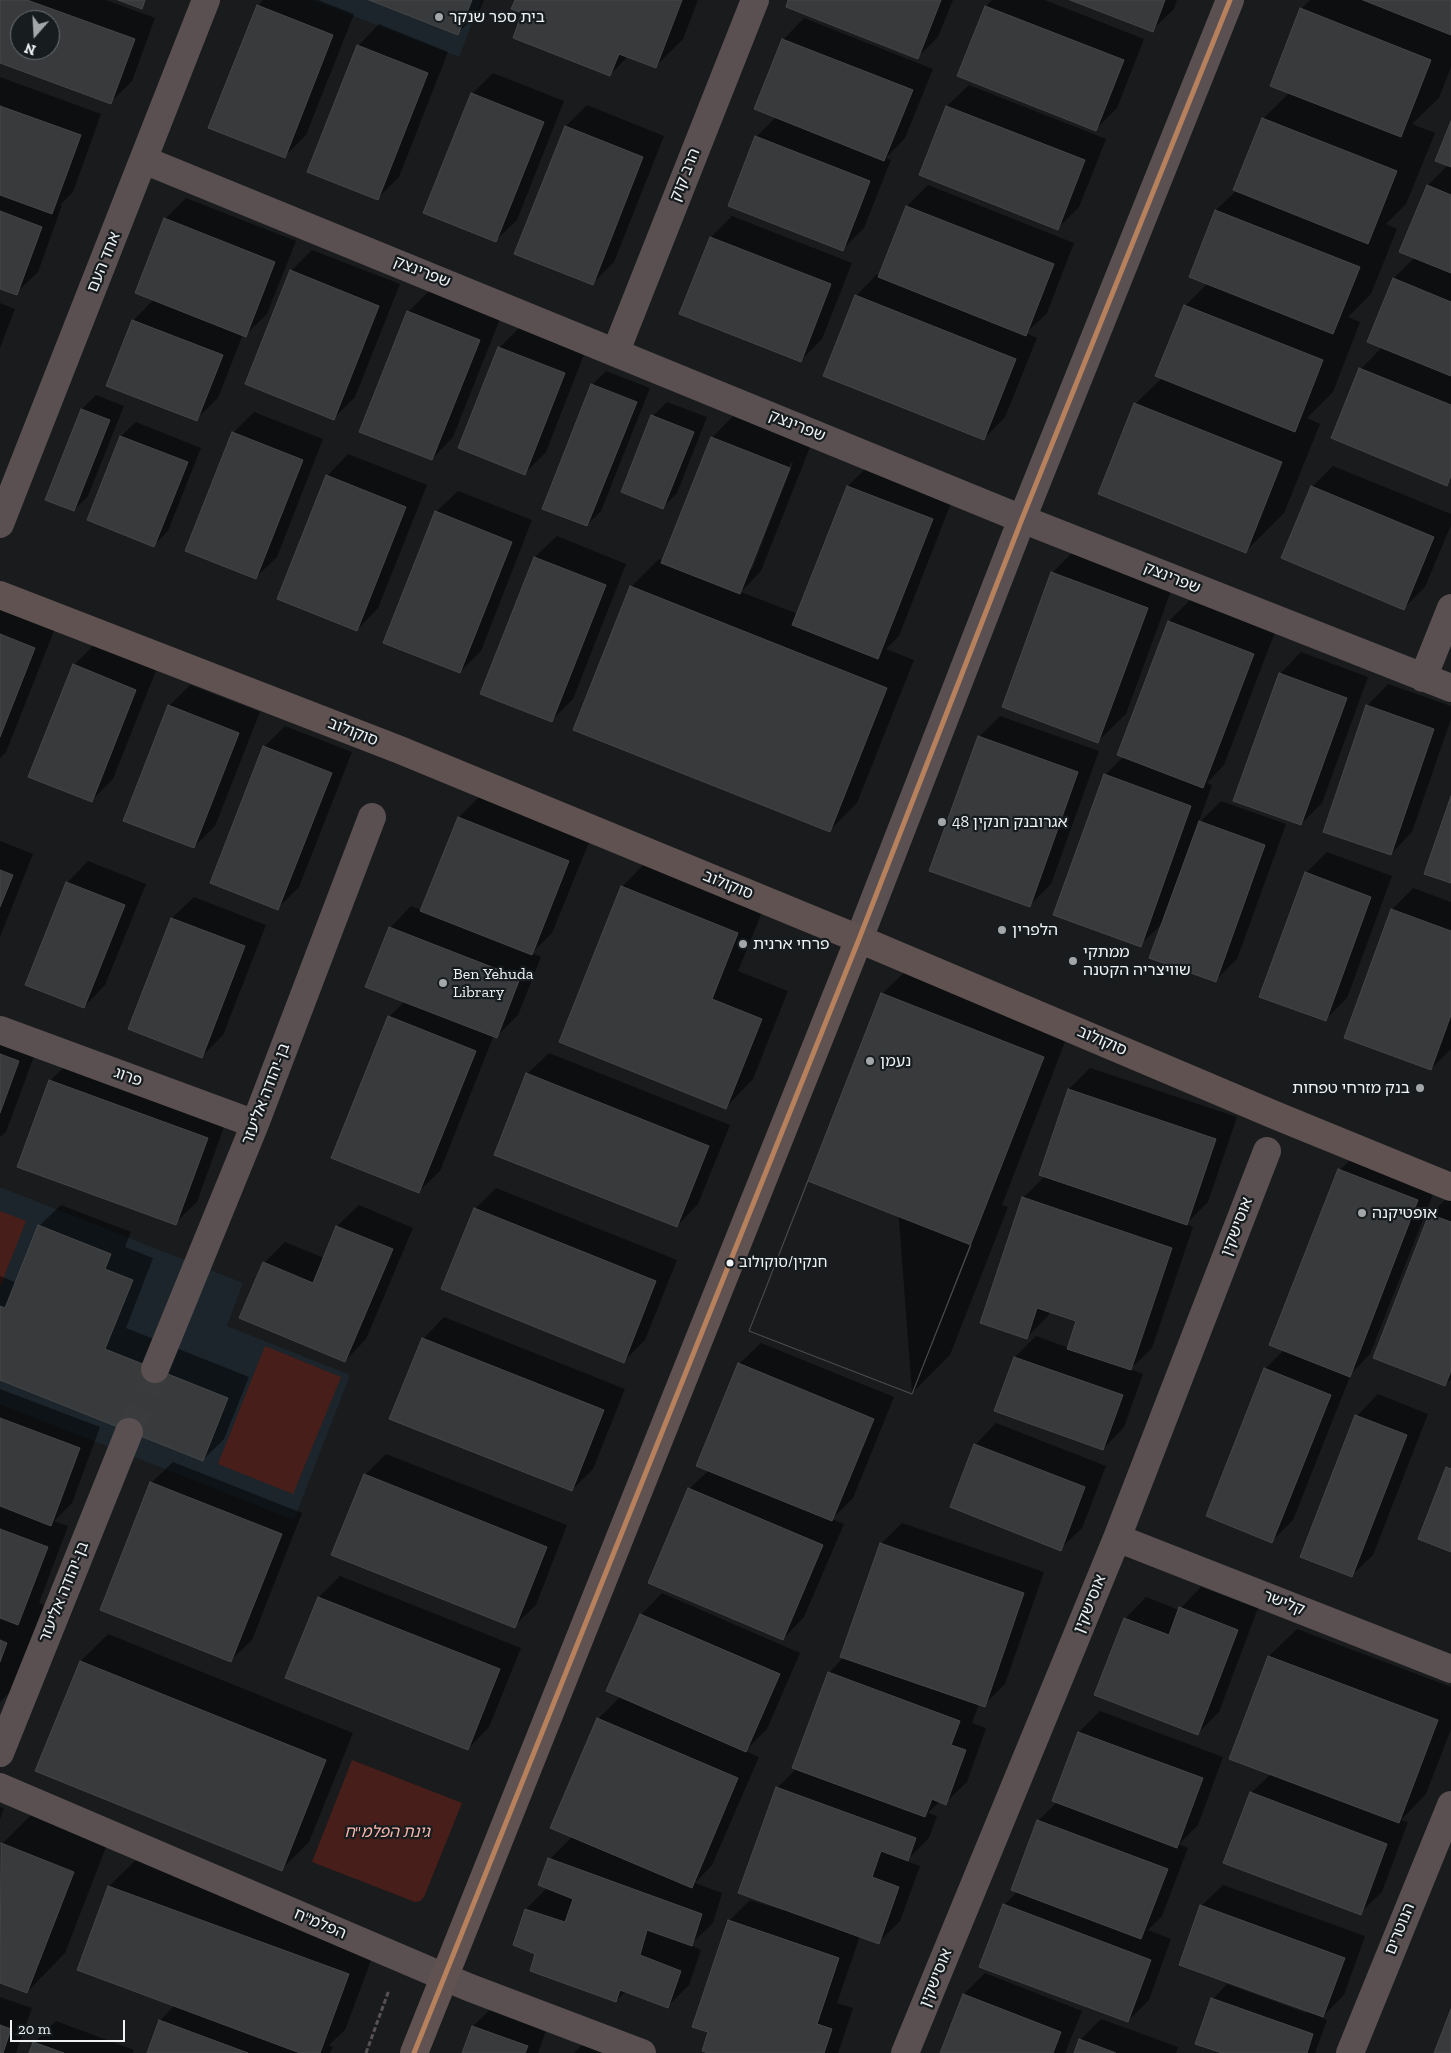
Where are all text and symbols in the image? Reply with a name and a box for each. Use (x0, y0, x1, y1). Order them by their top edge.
place label: בית ספר שנקר (449, 7, 545, 27)
north arrow (10, 10, 60, 60)
marker: בית ספר שנקר (433, 11, 445, 23)
text: N (22, 39, 38, 58)
street label: הרב קוק (666, 146, 704, 204)
street label: אחד העם (83, 229, 125, 295)
street label: שפרינצק (391, 252, 453, 292)
street label: שפרינצק (766, 406, 828, 446)
street label: שפרינצק (1141, 558, 1203, 598)
street label: סוקולוב (325, 714, 381, 750)
place label: אגרובנק חנקין 48 (952, 812, 1068, 832)
marker: אגרובנק חנקין 48 (936, 816, 948, 828)
street label: סוקולוב (700, 866, 756, 904)
place label: הלפרין (1012, 920, 1058, 940)
marker: הלפרין (996, 924, 1008, 936)
place label: פרחי ארנית (753, 934, 830, 954)
marker: פרחי ארנית (737, 938, 749, 950)
place label: ממתקי שוויצריה הקטנה (1083, 942, 1191, 980)
marker: ממתקי שוויצריה הקטנה (1067, 955, 1079, 967)
place label: Ben Yehuda Library (453, 964, 534, 1002)
marker: Ben Yehuda Library (437, 977, 449, 989)
street label: סוקולוב (1074, 1022, 1130, 1060)
street label: בן-יהודה אליעזר (238, 1040, 294, 1148)
place label: נעמן (880, 1051, 911, 1071)
marker: נעמן (864, 1055, 876, 1067)
street label: פרוג (111, 1063, 145, 1091)
place label: בנק מזרחי טפחות (1292, 1078, 1410, 1098)
marker: בנק מזרחי טפחות (1414, 1082, 1426, 1094)
street label: אוסישקין (1217, 1195, 1257, 1259)
place label: אופטיקנה (1372, 1203, 1437, 1223)
marker: אופטיקנה (1356, 1207, 1368, 1219)
place label: חנקין/סוקולוב (739, 1254, 827, 1272)
marker: חנקין/סוקולוב (725, 1258, 735, 1268)
street label: בן-יהודה אליעזר (35, 1539, 93, 1645)
street label: אוסישקין (1070, 1572, 1110, 1636)
street label: קלישר (1260, 1586, 1308, 1620)
park label: גינת הפלמ"ח (344, 1822, 430, 1842)
street label: הנוטרים (1381, 1900, 1419, 1958)
street label: הפלמ"ח (291, 1904, 349, 1944)
street label: אוסישקין (916, 1946, 956, 2010)
scale bar (12, 2010, 128, 2042)
text: 20 m (18, 2020, 51, 2038)

